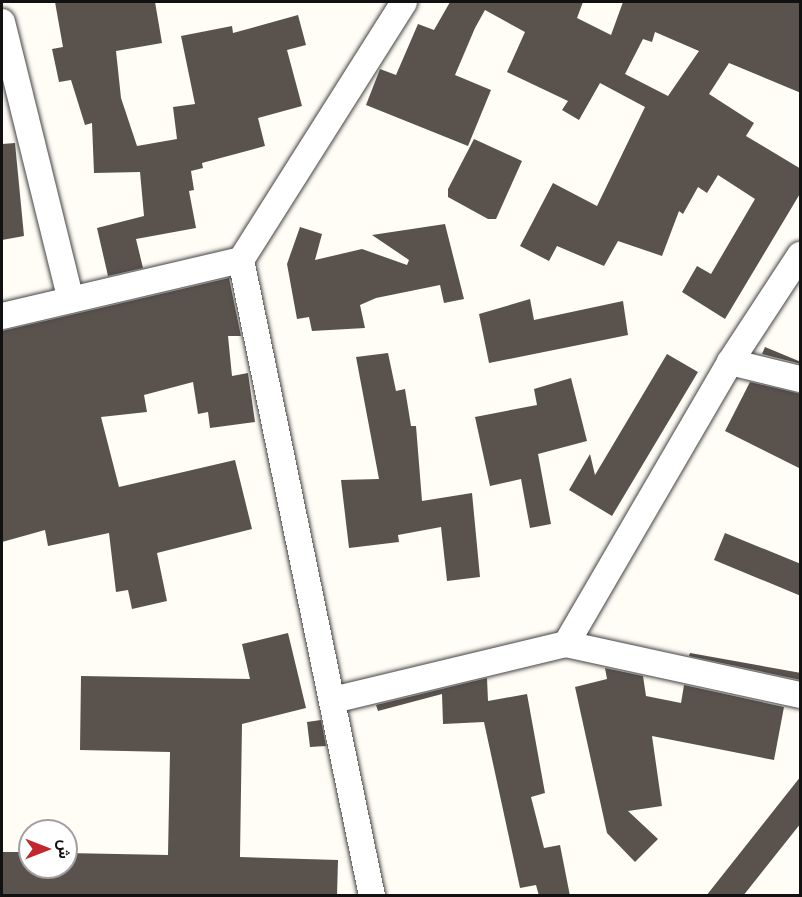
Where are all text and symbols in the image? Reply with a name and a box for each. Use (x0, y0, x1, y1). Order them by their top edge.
north arrow (18, 819, 78, 879)
text: ش (52, 839, 76, 859)

